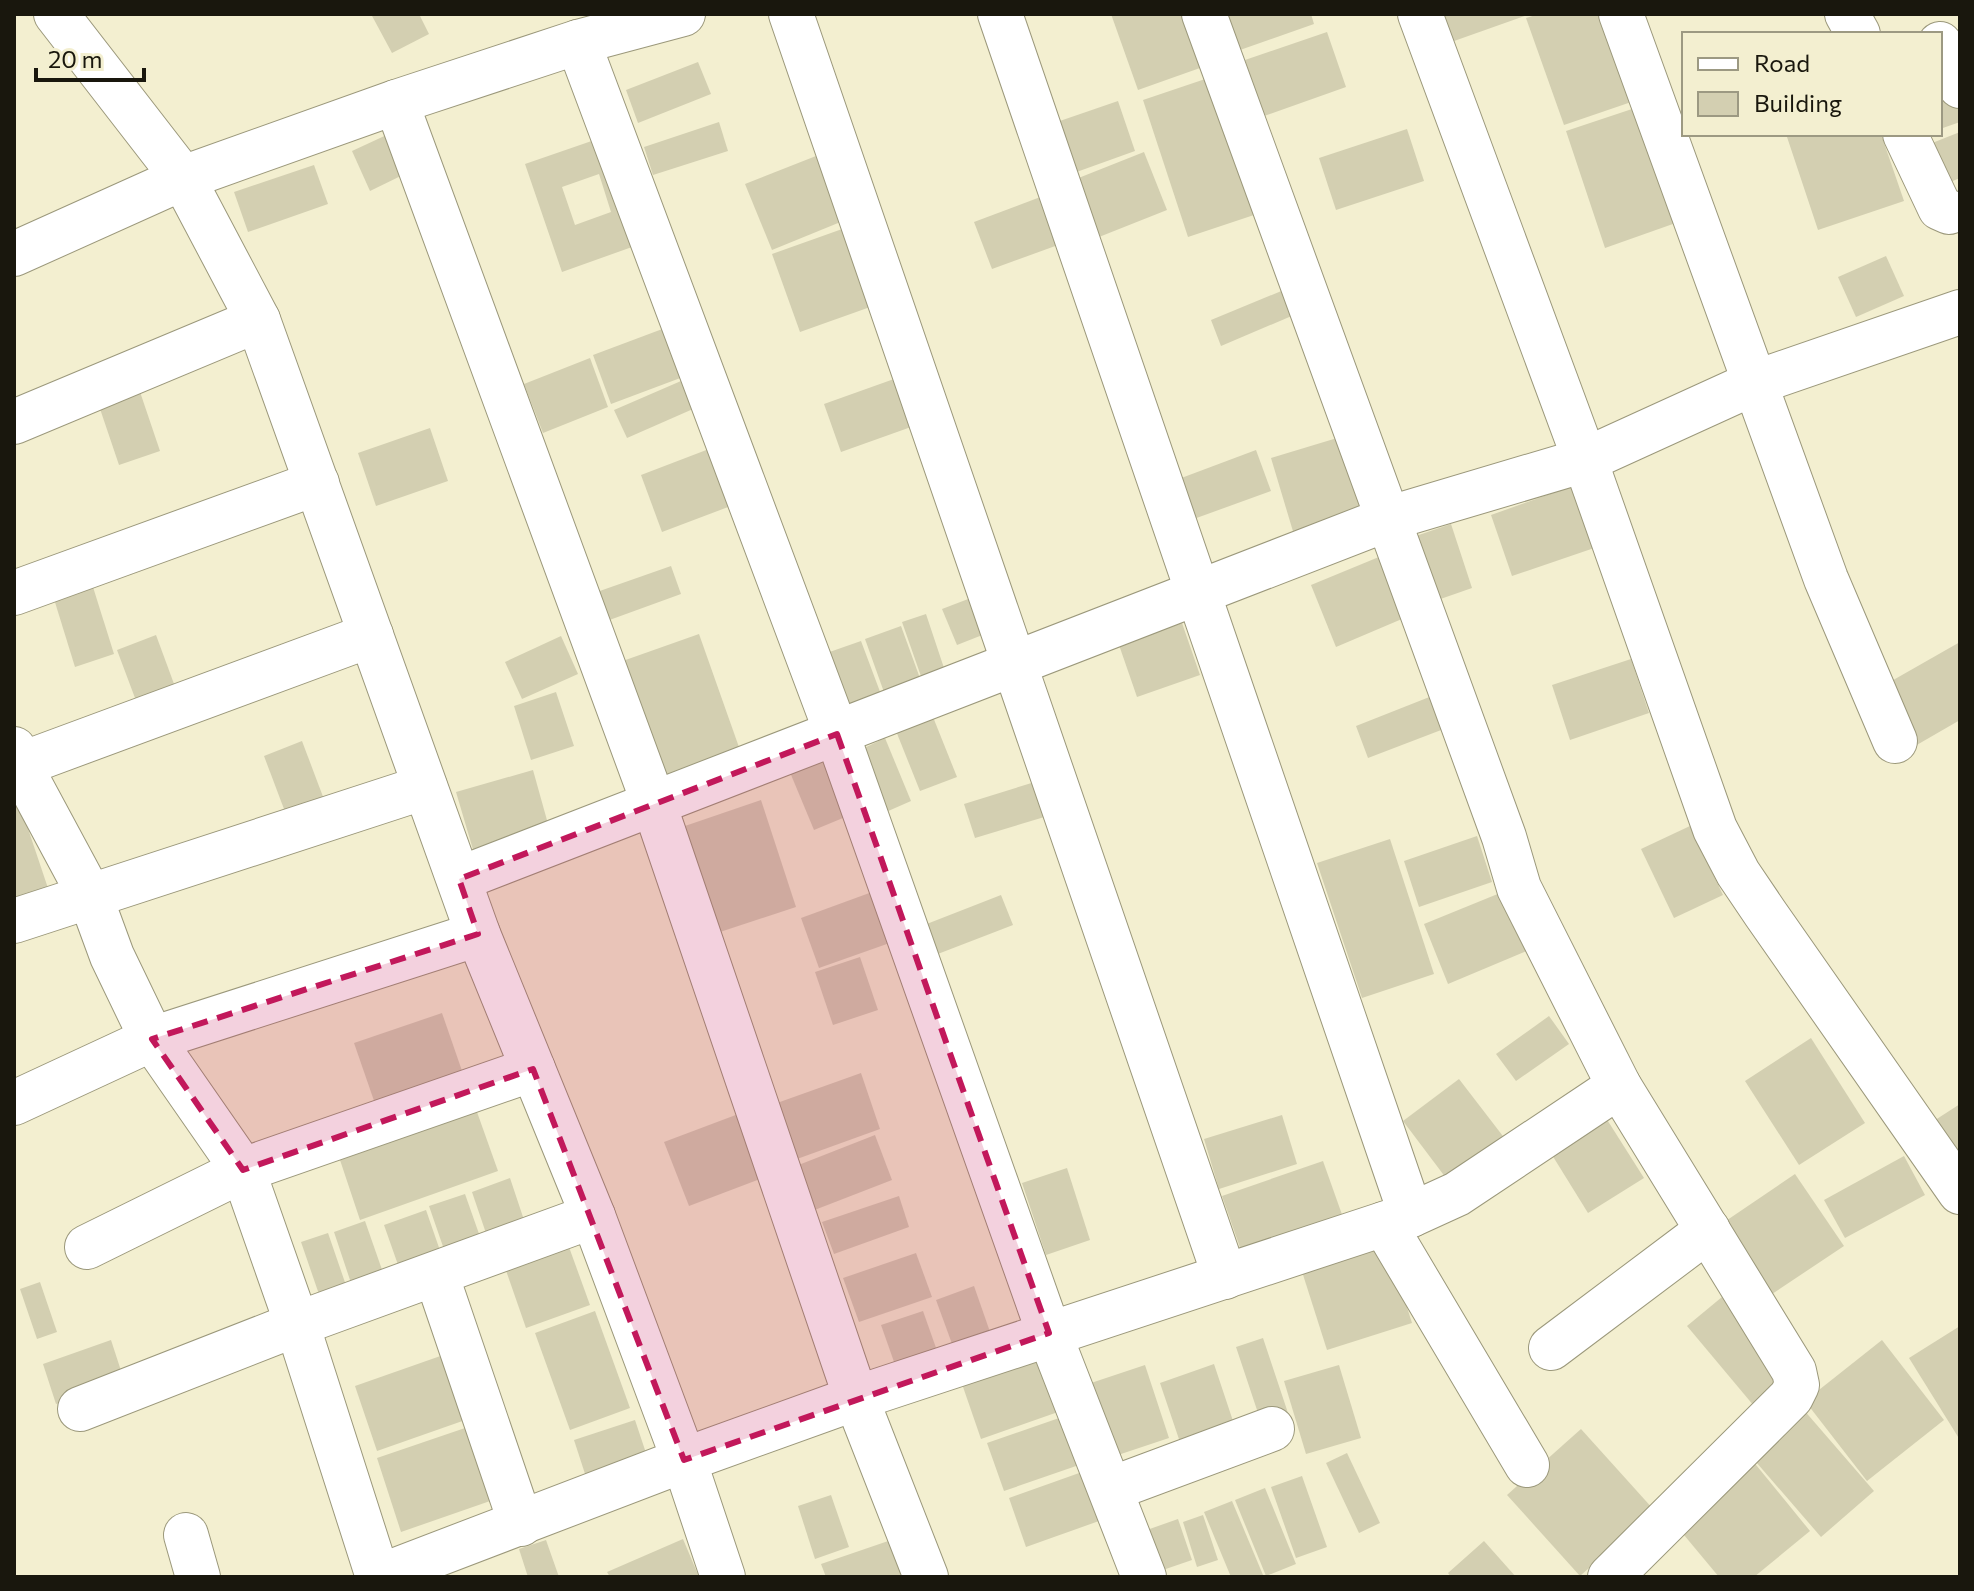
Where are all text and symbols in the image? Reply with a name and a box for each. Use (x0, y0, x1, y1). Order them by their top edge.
scale bar (36, 32, 144, 82)
legend (1682, 32, 1942, 136)
text: 20 m (48, 44, 102, 73)
text: Road (1754, 48, 1810, 77)
text: Building (1754, 88, 1842, 117)

